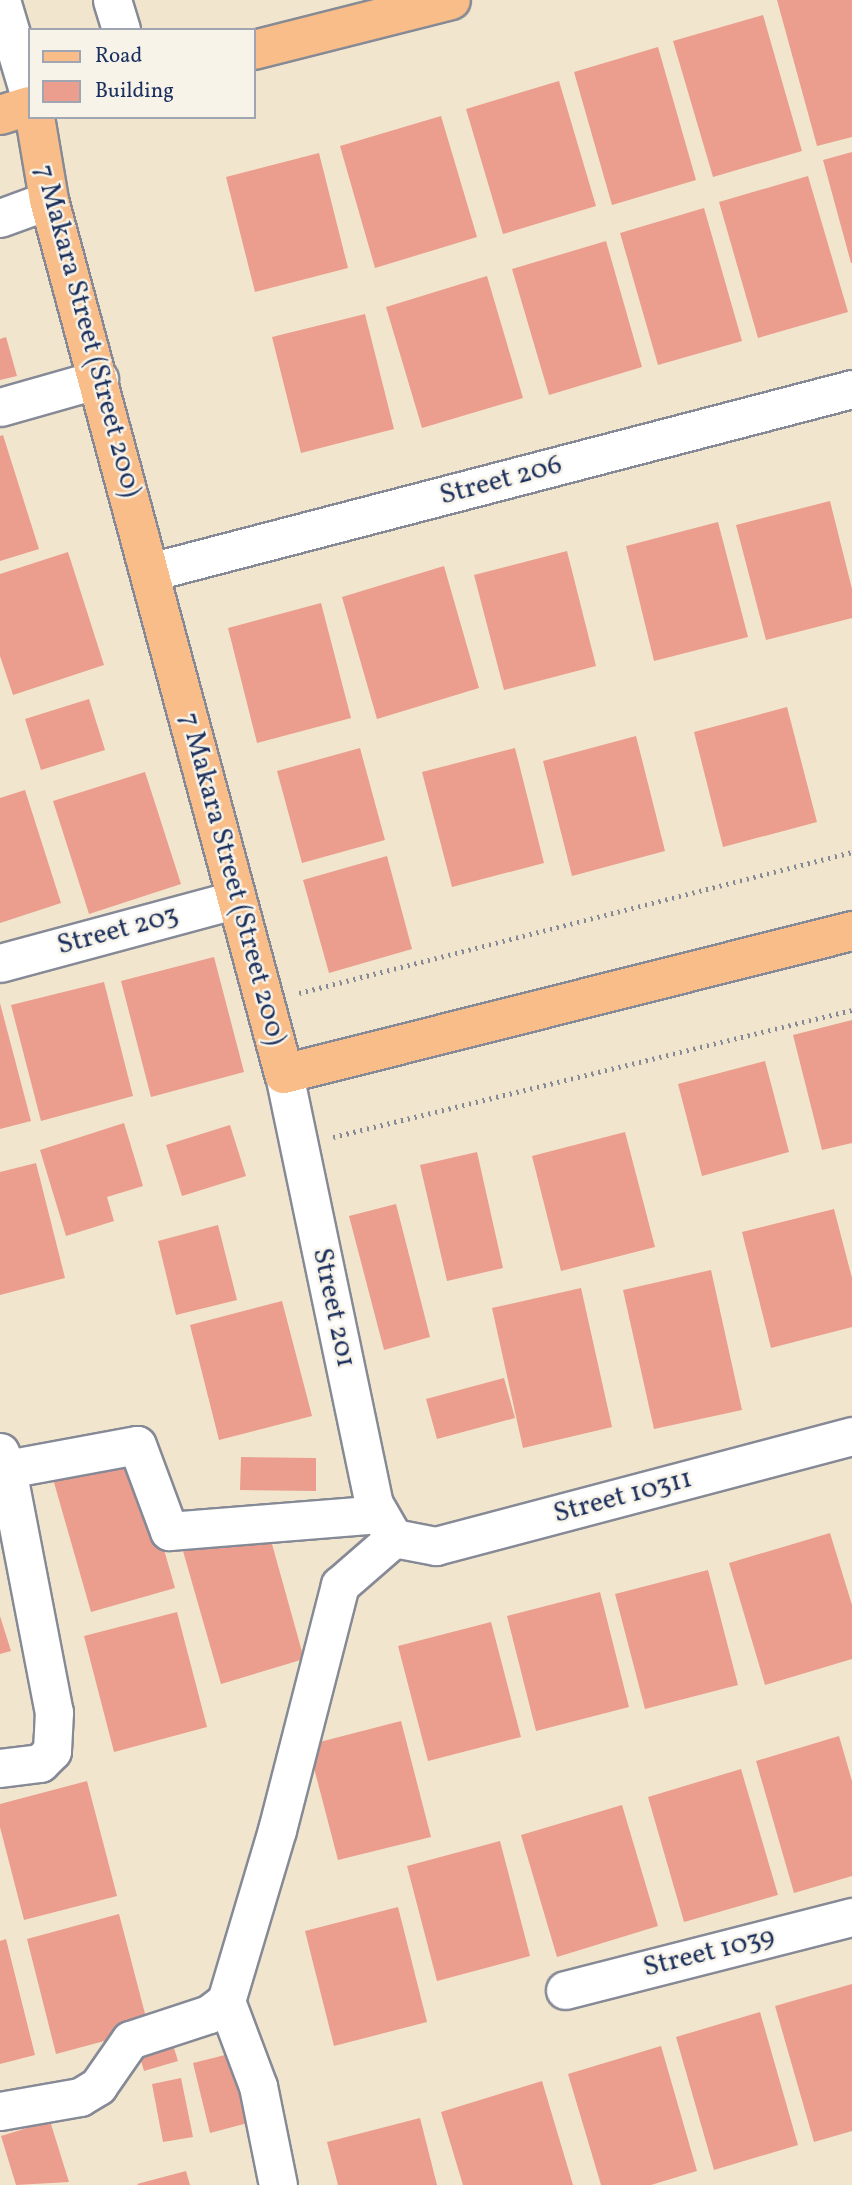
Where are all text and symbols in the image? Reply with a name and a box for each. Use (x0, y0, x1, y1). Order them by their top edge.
legend (28, 28, 256, 119)
text: Road (95, 42, 142, 71)
text: Building (95, 77, 174, 106)
street label: 7 Makara Street (Street 200) (26, 161, 148, 501)
street label: Street 206 (436, 449, 566, 513)
street label: 7 Makara Street (Street 200) (171, 709, 293, 1049)
street label: Street 203 (54, 899, 182, 963)
street label: Street 201 (304, 1245, 362, 1371)
street label: Street 10311 (550, 1462, 696, 1532)
street label: Street 1039 (640, 1920, 778, 1986)

